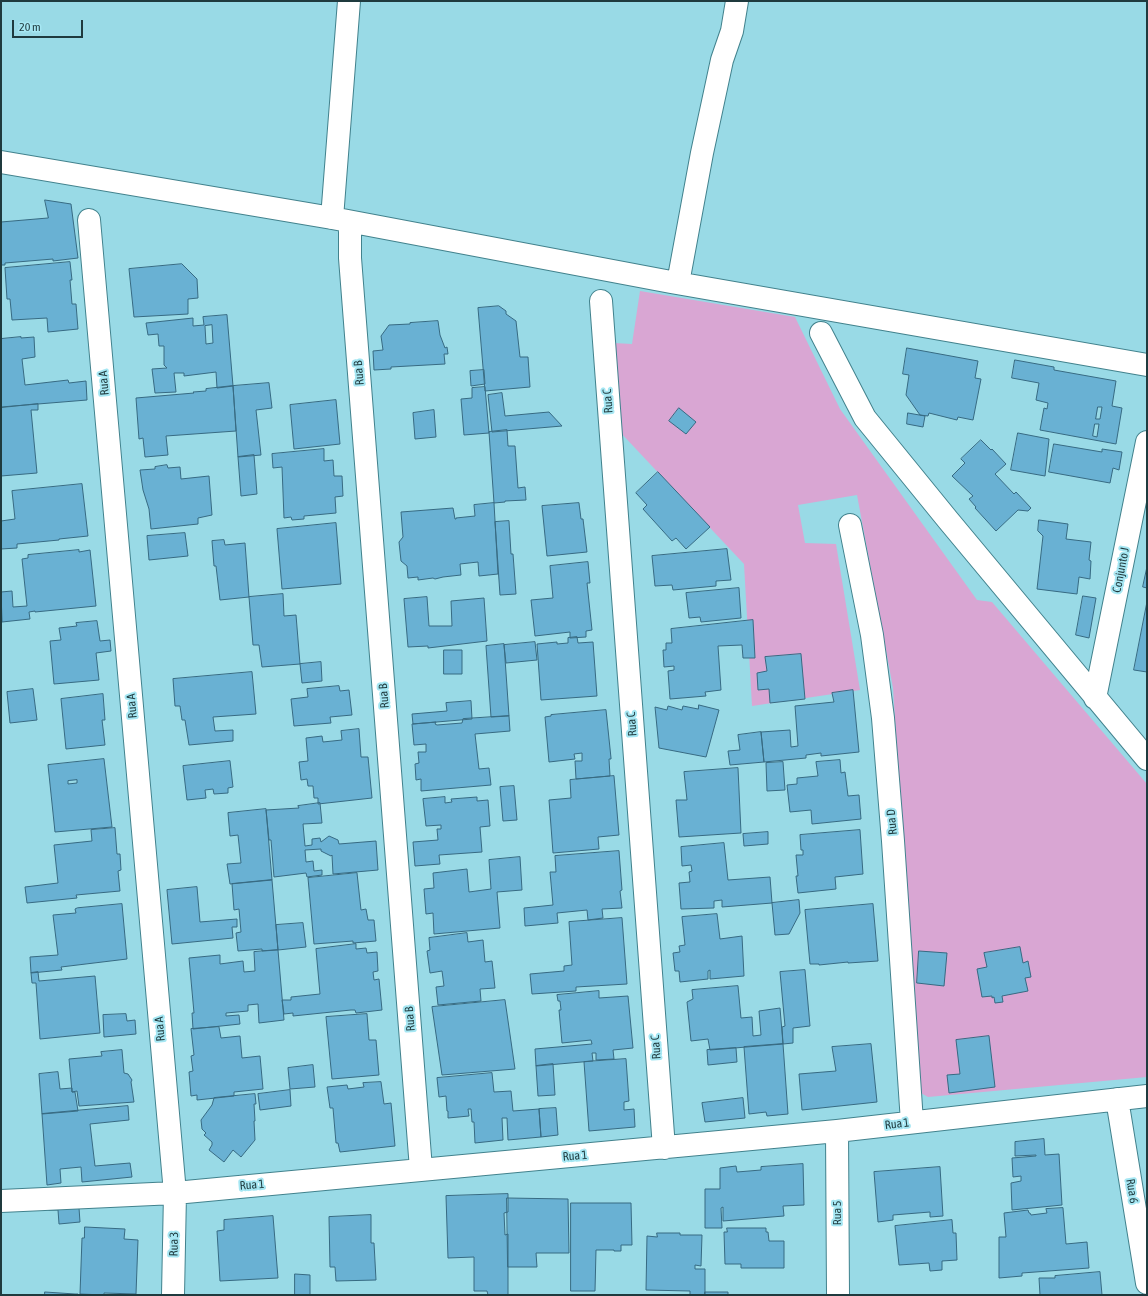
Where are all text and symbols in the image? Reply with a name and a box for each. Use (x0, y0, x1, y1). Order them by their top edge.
scale bar (14, 12, 85, 38)
text: 20 m (19, 20, 41, 34)
street label: Rua B (351, 360, 367, 386)
street label: Rua A (96, 370, 112, 396)
street label: Rua C (600, 388, 616, 414)
street label: Conjunto J (1110, 546, 1132, 594)
street label: Rua B (376, 683, 392, 709)
street label: Rua A (124, 693, 140, 719)
street label: Rua C (624, 711, 640, 737)
street label: Rua D (884, 809, 900, 835)
street label: Rua B (402, 1006, 418, 1032)
street label: Rua A (152, 1016, 168, 1042)
street label: Rua C (648, 1034, 664, 1060)
street label: Rua 1 (884, 1115, 910, 1133)
street label: Rua 1 (562, 1148, 588, 1164)
street label: Rua 1 (239, 1177, 265, 1193)
street label: Rua 6 (1123, 1178, 1141, 1204)
street label: Rua 5 (830, 1201, 844, 1225)
street label: Rua 3 (167, 1232, 181, 1256)

